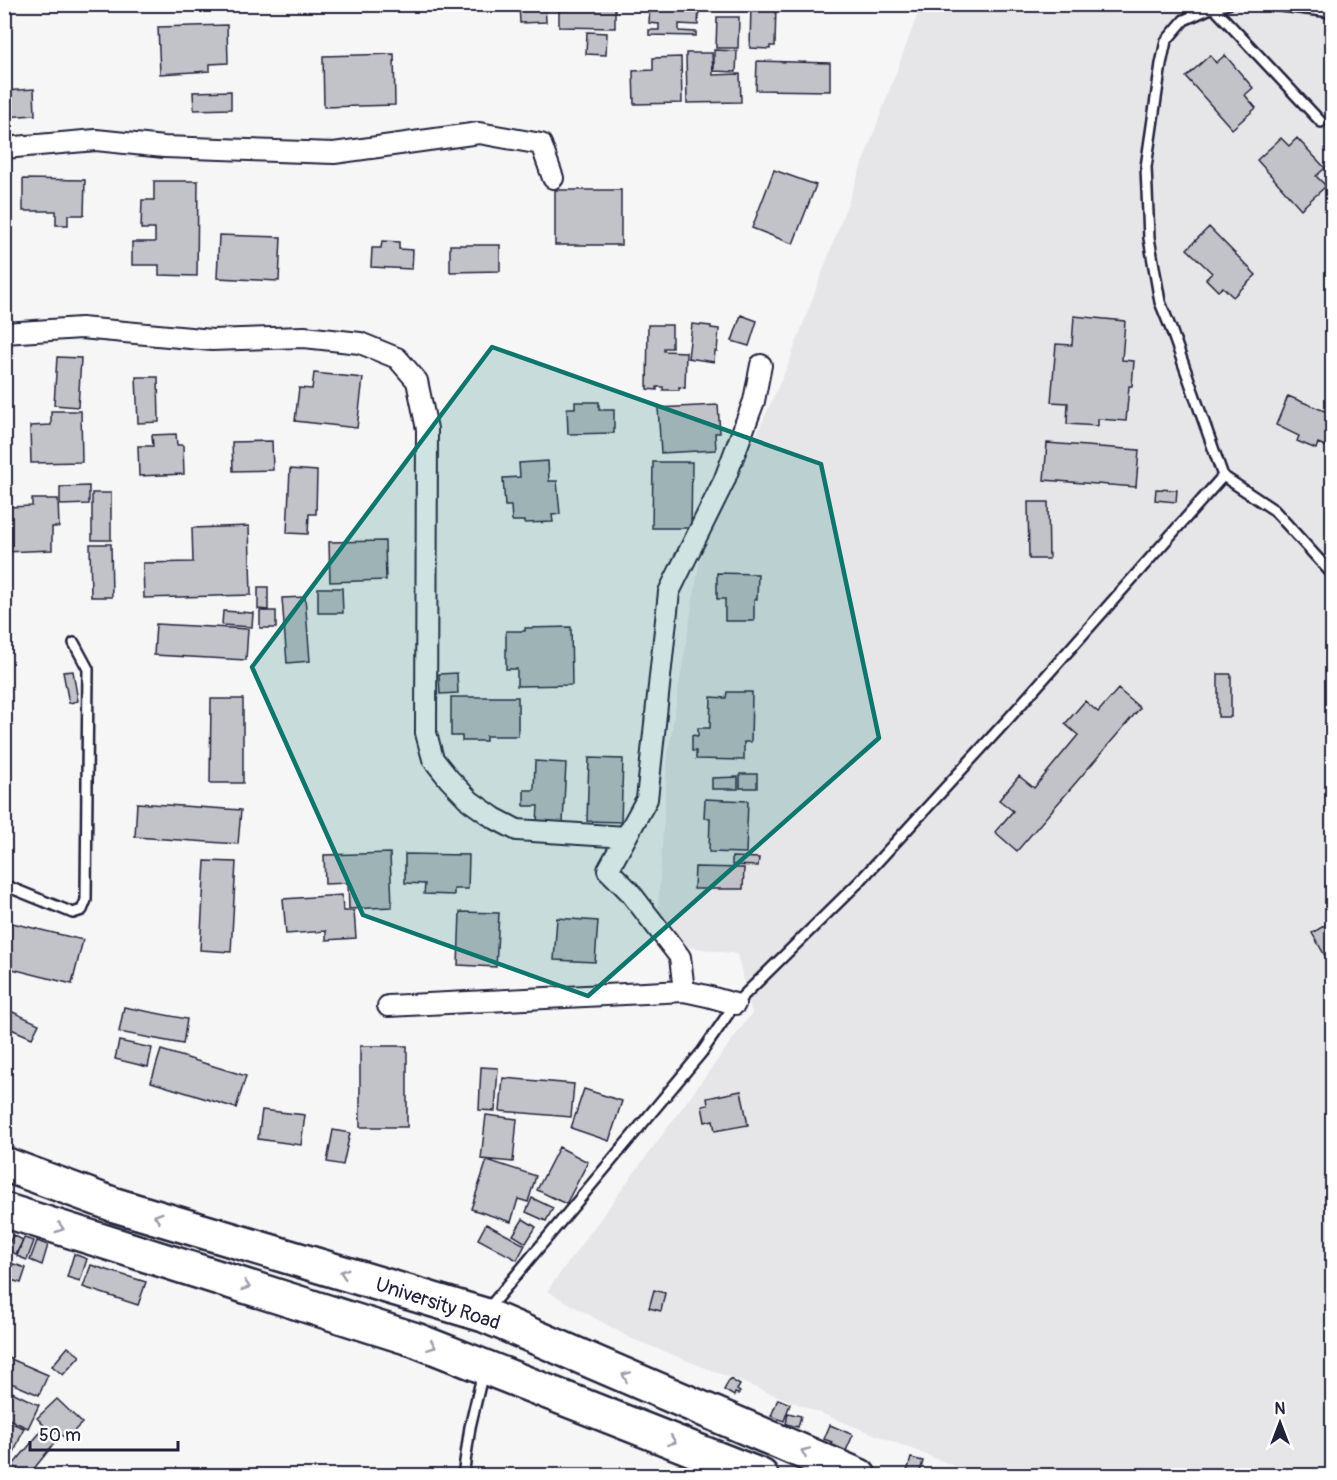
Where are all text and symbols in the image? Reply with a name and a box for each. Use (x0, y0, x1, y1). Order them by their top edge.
one-way arrow (153, 1212, 163, 1224)
one-way arrow (54, 1220, 65, 1233)
one-way arrow (339, 1268, 350, 1280)
street label: University Road (372, 1272, 503, 1335)
one-way arrow (240, 1279, 251, 1291)
one-way arrow (426, 1339, 437, 1351)
one-way arrow (621, 1371, 632, 1383)
north arrow (1250, 1393, 1310, 1453)
text: N (1275, 1399, 1286, 1419)
scale bar (30, 1414, 178, 1452)
text: 50 m (39, 1424, 81, 1447)
one-way arrow (666, 1433, 677, 1446)
one-way arrow (800, 1448, 811, 1460)

